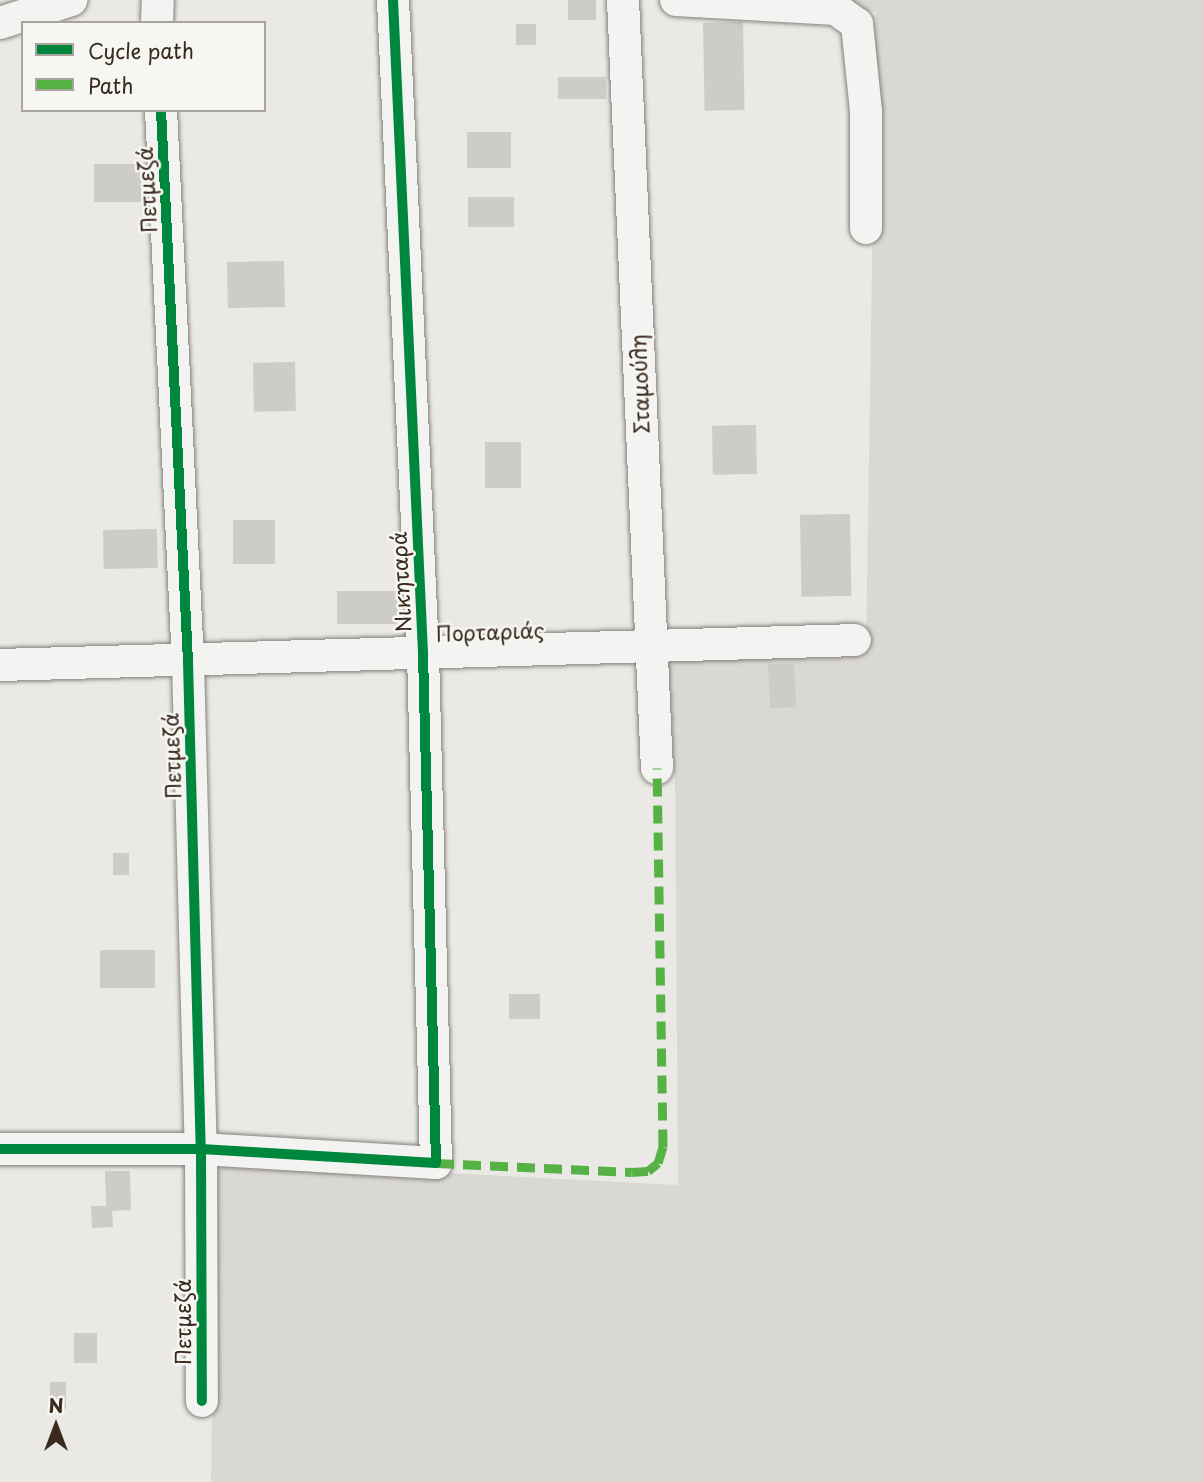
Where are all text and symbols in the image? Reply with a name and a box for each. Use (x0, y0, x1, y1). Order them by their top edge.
legend (21, 21, 266, 112)
text: Cycle path (88, 34, 194, 66)
text: Path (88, 69, 133, 101)
street label: Πετμεζά (131, 146, 161, 234)
street label: Σταμούλη (625, 334, 653, 434)
street label: Νικηταρά (385, 531, 415, 633)
street label: Πορταριάς (435, 617, 545, 645)
street label: Πετμεζά (157, 713, 185, 799)
street label: Πετμεζά (169, 1279, 195, 1365)
north arrow (21, 1391, 91, 1461)
text: N (48, 1391, 64, 1419)

